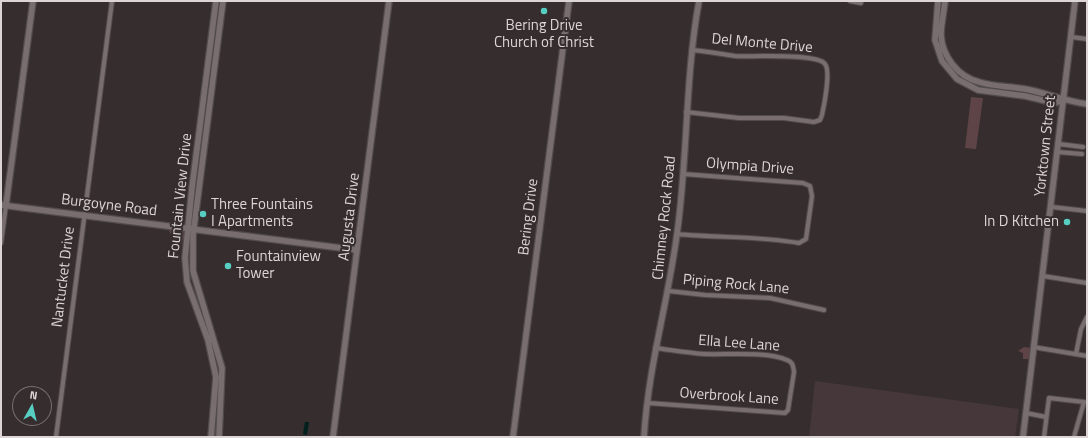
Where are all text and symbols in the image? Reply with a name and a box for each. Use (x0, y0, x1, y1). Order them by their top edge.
marker: Bering Drive Church of Christ (539, 6, 549, 16)
place label: Bering Drive Church of Christ (494, 17, 594, 52)
street label: Del Monte Drive (711, 31, 813, 57)
street label: Yorktown Street (1032, 94, 1060, 198)
street label: Fountain View Drive (165, 132, 197, 260)
street label: Chimney Rock Road (650, 155, 680, 281)
street label: Olympia Drive (705, 155, 795, 179)
street label: Augusta Drive (336, 172, 364, 262)
street label: Bering Drive (515, 178, 543, 256)
street label: Burgoyne Road (60, 191, 158, 221)
place label: Three Fountains I Apartments (211, 196, 313, 231)
marker: Three Fountains I Apartments (198, 209, 208, 219)
place label: In D Kitchen (984, 213, 1059, 231)
marker: In D Kitchen (1062, 217, 1072, 227)
street label: Nantucket Drive (49, 226, 79, 328)
place label: Fountainview Tower (236, 248, 321, 283)
marker: Fountainview Tower (223, 261, 233, 271)
street label: Piping Rock Lane (682, 271, 790, 299)
street label: Ella Lee Lane (698, 332, 780, 356)
street label: Overbrook Lane (679, 385, 779, 409)
north arrow (12, 386, 52, 426)
text: N (29, 387, 38, 404)

